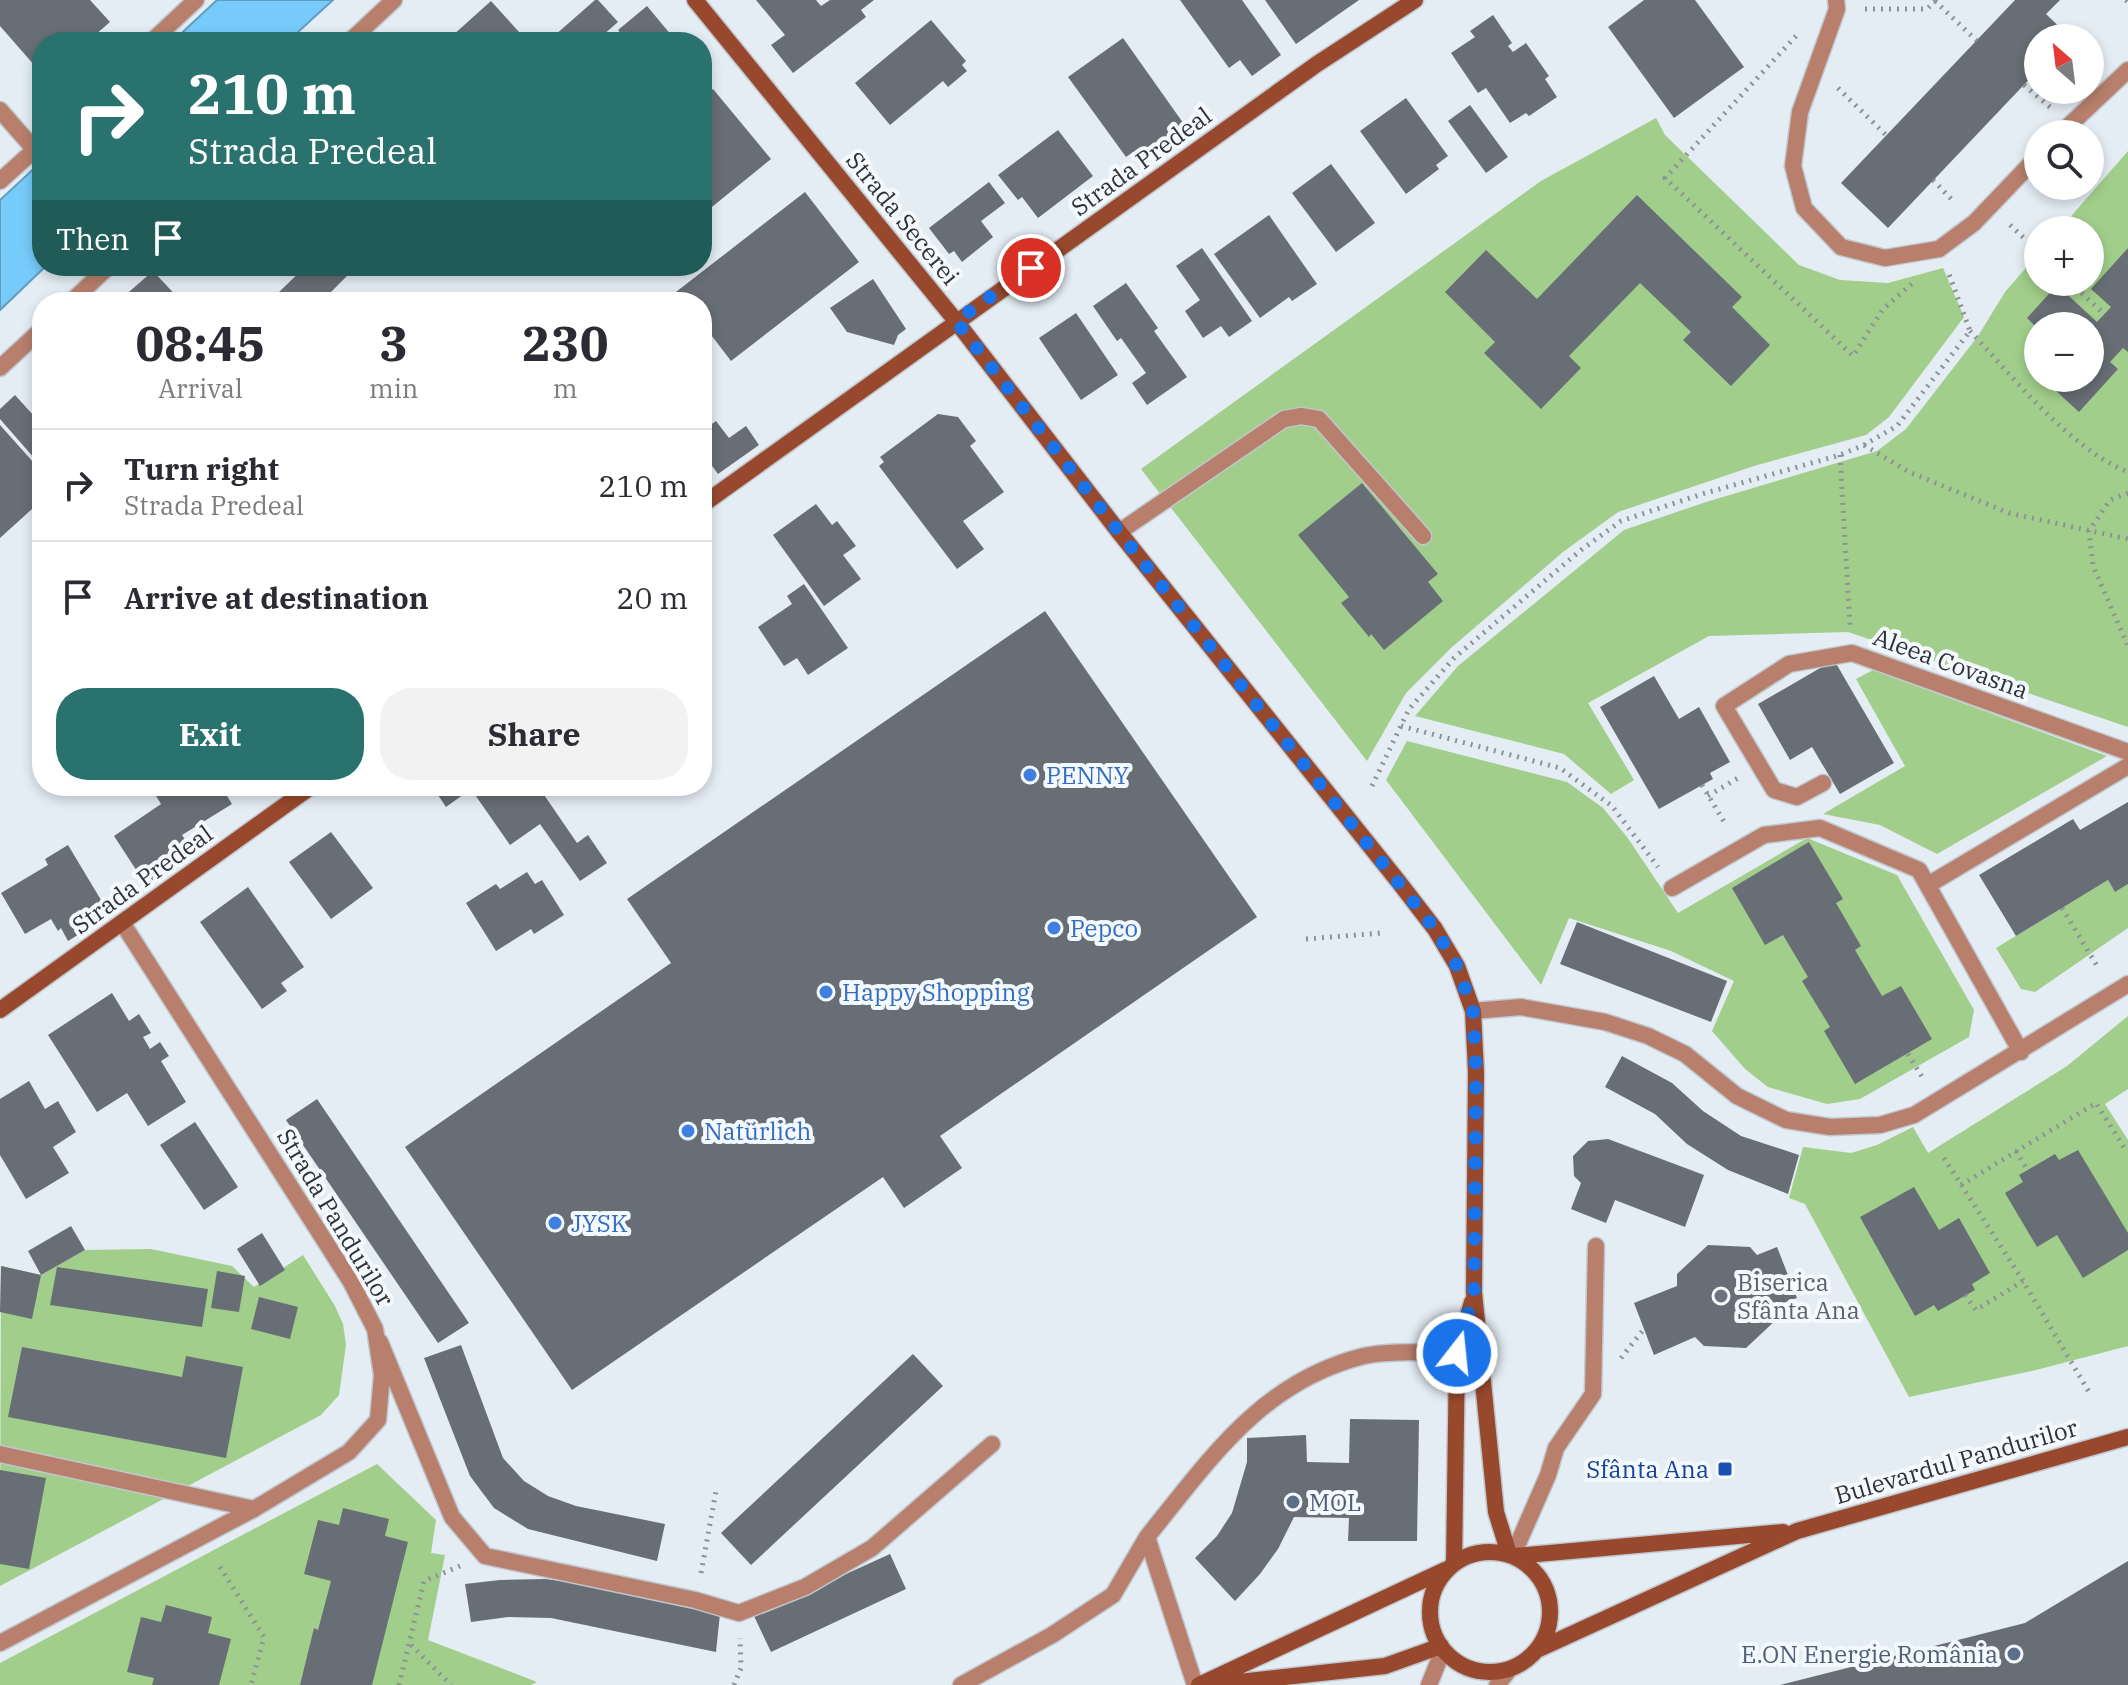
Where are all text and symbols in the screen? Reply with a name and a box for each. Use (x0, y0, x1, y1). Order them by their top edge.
north arrow (2024, 24, 2104, 104)
map controls (2024, 24, 2104, 392)
text: 210 m (188, 57, 356, 129)
icon: right (56, 64, 160, 168)
street label: Strada Predeal (1064, 99, 1218, 223)
button: search (2024, 120, 2104, 200)
text: Strada Predeal (188, 127, 437, 174)
street label: Strada Secerei (839, 145, 967, 291)
icon: arrive (146, 216, 190, 260)
button: + (2024, 216, 2104, 296)
text: Then (56, 219, 130, 258)
pin (997, 234, 1065, 302)
icon: arrive (1009, 246, 1053, 290)
text: 08:45 (136, 312, 265, 374)
text: 3 (379, 312, 408, 374)
text: 230 (522, 312, 608, 374)
button: − (2024, 312, 2104, 392)
text: Arrival (158, 371, 243, 405)
text: min (369, 371, 418, 405)
text: m (553, 371, 578, 405)
text: Turn right (124, 449, 279, 488)
icon: right (56, 463, 100, 507)
text: 210 m (598, 466, 688, 505)
text: Strada Predeal (124, 488, 304, 522)
icon: arrive (56, 575, 100, 619)
text: Arrive at destination (124, 578, 429, 617)
text: 20 m (616, 578, 688, 617)
street label: Aleea Covasna (1869, 620, 2033, 706)
button: Exit (56, 688, 364, 780)
button: Share (380, 688, 688, 780)
place label: PENNY (1046, 759, 1129, 791)
marker: PENNY (1021, 766, 1039, 784)
street label: Strada Predeal (65, 817, 219, 941)
place label: Pepco (1070, 912, 1138, 944)
marker: Pepco (1045, 919, 1063, 937)
place label: Happy Shopping (842, 976, 1030, 1008)
marker: Happy Shopping (817, 983, 835, 1001)
place label: Natürlich (704, 1115, 812, 1147)
street label: Strada Pandurilor (270, 1122, 402, 1312)
marker: Natürlich (679, 1122, 697, 1140)
place label: JYSK (571, 1207, 628, 1239)
marker: JYSK (546, 1214, 564, 1232)
place label: Biserica Sfânta Ana (1737, 1266, 1860, 1326)
marker: Biserica Sfânta Ana (1712, 1287, 1730, 1305)
position arrow (1415, 1311, 1499, 1395)
street label: Bulevardul Pandurilor (1831, 1411, 2082, 1511)
place label: Sfânta Ana (1586, 1453, 1709, 1485)
marker: Sfânta Ana (1716, 1460, 1734, 1478)
place label: MOL (1309, 1486, 1361, 1518)
marker: MOL (1284, 1493, 1302, 1511)
place label: E.ON Energie România (1741, 1638, 1998, 1670)
marker: E.ON Energie România (2005, 1645, 2023, 1663)

